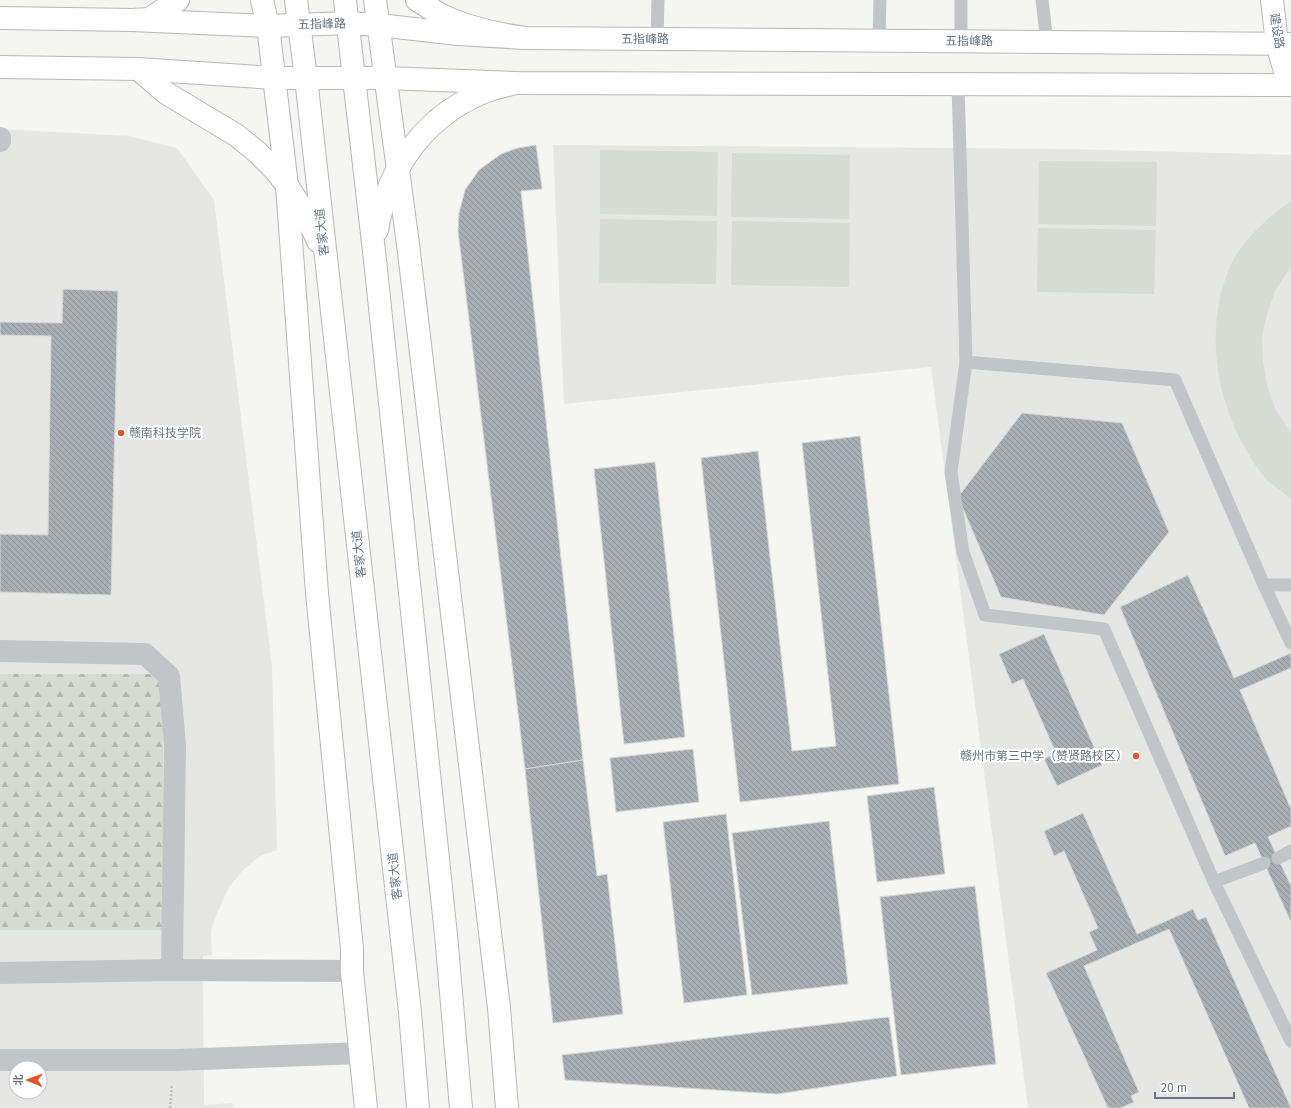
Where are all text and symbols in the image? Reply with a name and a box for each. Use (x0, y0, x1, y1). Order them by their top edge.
street label: 建设路 (1267, 12, 1287, 50)
street label: 五指峰路 (298, 17, 346, 31)
street label: 五指峰路 (621, 32, 669, 46)
street label: 五指峰路 (945, 34, 993, 48)
street label: 客家大道 (313, 207, 331, 257)
place label: 赣南科技学院 (129, 426, 201, 440)
marker: 赣南科技学院 (116, 428, 126, 438)
street label: 客家大道 (350, 529, 368, 579)
place label: 赣州市第三中学（赞贤路校区） (960, 749, 1128, 763)
marker: 赣州市第三中学（赞贤路校区） (1131, 751, 1141, 761)
street label: 客家大道 (386, 851, 404, 901)
north arrow (8, 1060, 48, 1100)
text: 北 (12, 1074, 25, 1085)
scale bar (1155, 1074, 1234, 1100)
text: 20 m (1161, 1081, 1187, 1095)

